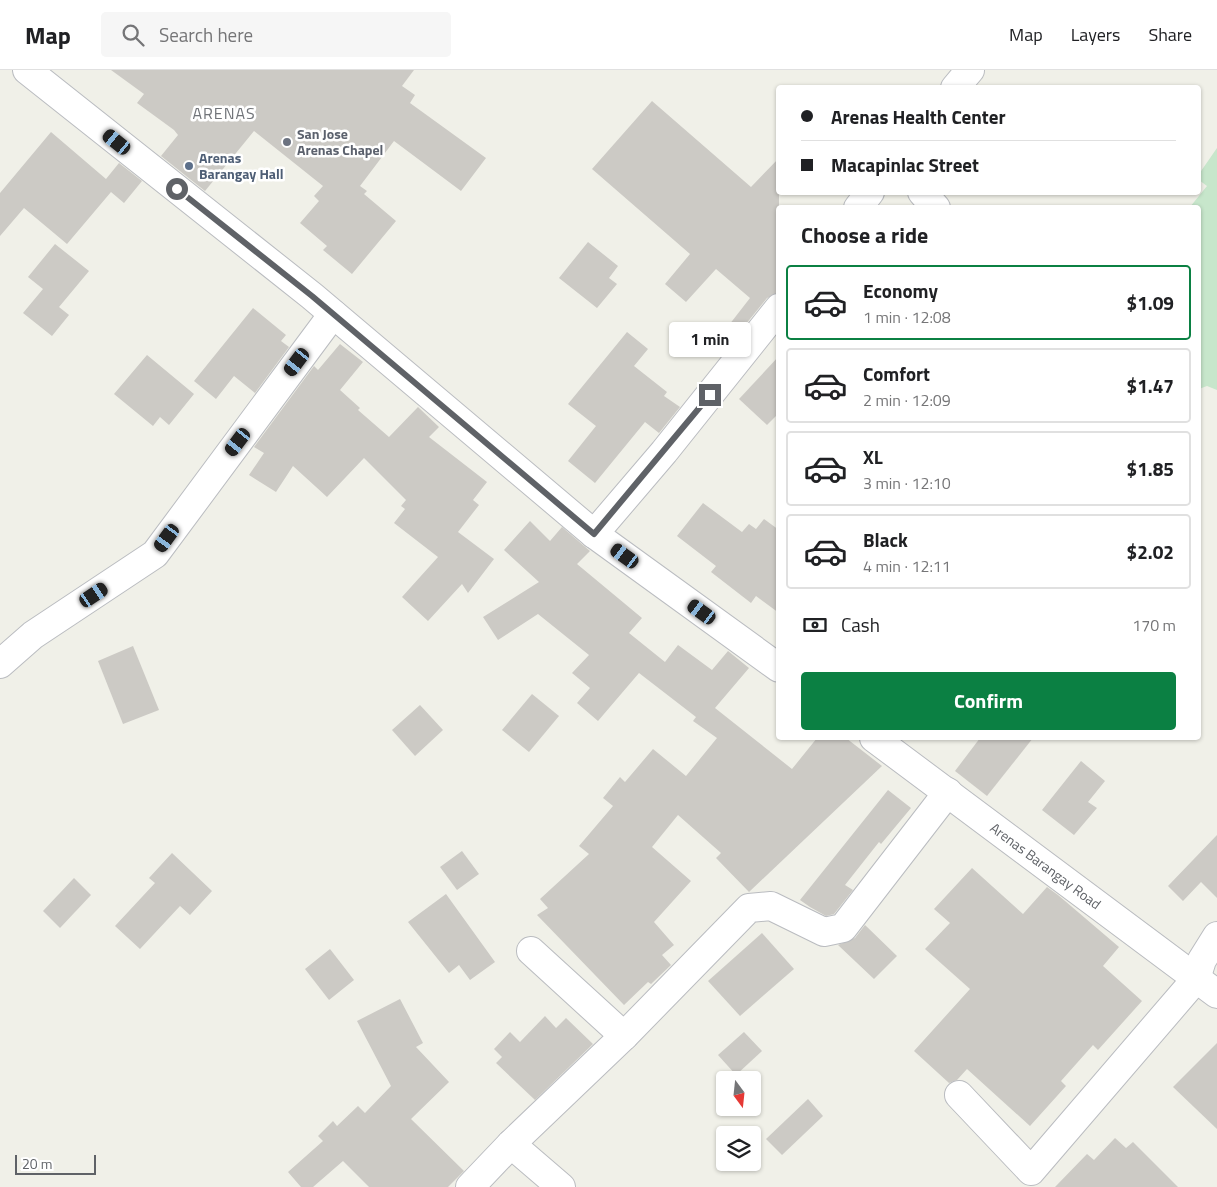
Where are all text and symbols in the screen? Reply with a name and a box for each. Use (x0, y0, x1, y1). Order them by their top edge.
search box (101, 12, 451, 57)
text: Map (25, 17, 71, 53)
text: Search here (159, 20, 253, 49)
icon: search (119, 21, 147, 49)
text: Map (1009, 21, 1043, 48)
text: Layers (1071, 21, 1120, 48)
text: Share (1148, 21, 1192, 48)
district label: ARENAS (192, 101, 256, 125)
text: Arenas Health Center (831, 102, 1005, 131)
place label: San Jose Arenas Chapel (297, 123, 383, 160)
car (100, 127, 133, 157)
marker: San Jose Arenas Chapel (281, 136, 293, 148)
place label: Arenas Barangay Hall (199, 147, 284, 184)
text: Macapinlac Street (831, 150, 979, 179)
marker: Arenas Barangay Hall (183, 160, 195, 172)
route start (166, 178, 188, 200)
text: Choose a ride (801, 218, 928, 252)
text: Economy (863, 276, 938, 305)
icon: car (803, 280, 848, 325)
text: $1.09 (1127, 288, 1174, 317)
text: 1 min · 12:08 (863, 305, 951, 329)
callout: 1 min (669, 322, 751, 358)
text: 1 min (691, 327, 729, 351)
car (281, 346, 312, 378)
text: Comfort (863, 359, 930, 388)
icon: car (803, 363, 848, 408)
text: $1.47 (1127, 371, 1174, 400)
route end (699, 384, 721, 406)
text: 2 min · 12:09 (863, 388, 951, 412)
car (222, 426, 253, 458)
text: XL (863, 442, 883, 471)
icon: car (803, 446, 848, 491)
text: $1.85 (1127, 454, 1174, 483)
text: 3 min · 12:10 (863, 471, 951, 495)
car (152, 521, 181, 555)
text: Black (863, 525, 908, 554)
icon: car (803, 529, 848, 574)
text: $2.02 (1127, 537, 1174, 566)
car (608, 541, 641, 571)
text: 4 min · 12:11 (863, 554, 951, 578)
car (77, 580, 110, 610)
car (685, 597, 718, 627)
text: Cash (841, 610, 880, 639)
icon: cash (801, 611, 829, 639)
text: 170 m (1132, 613, 1176, 637)
button: Confirm (801, 672, 1176, 730)
street label: Arenas Barangay Road (986, 817, 1106, 914)
north arrow (716, 1071, 761, 1116)
map controls (716, 1071, 761, 1171)
button: layers (716, 1126, 761, 1171)
scale bar (15, 1152, 96, 1175)
text: 20 m (22, 1153, 52, 1174)

